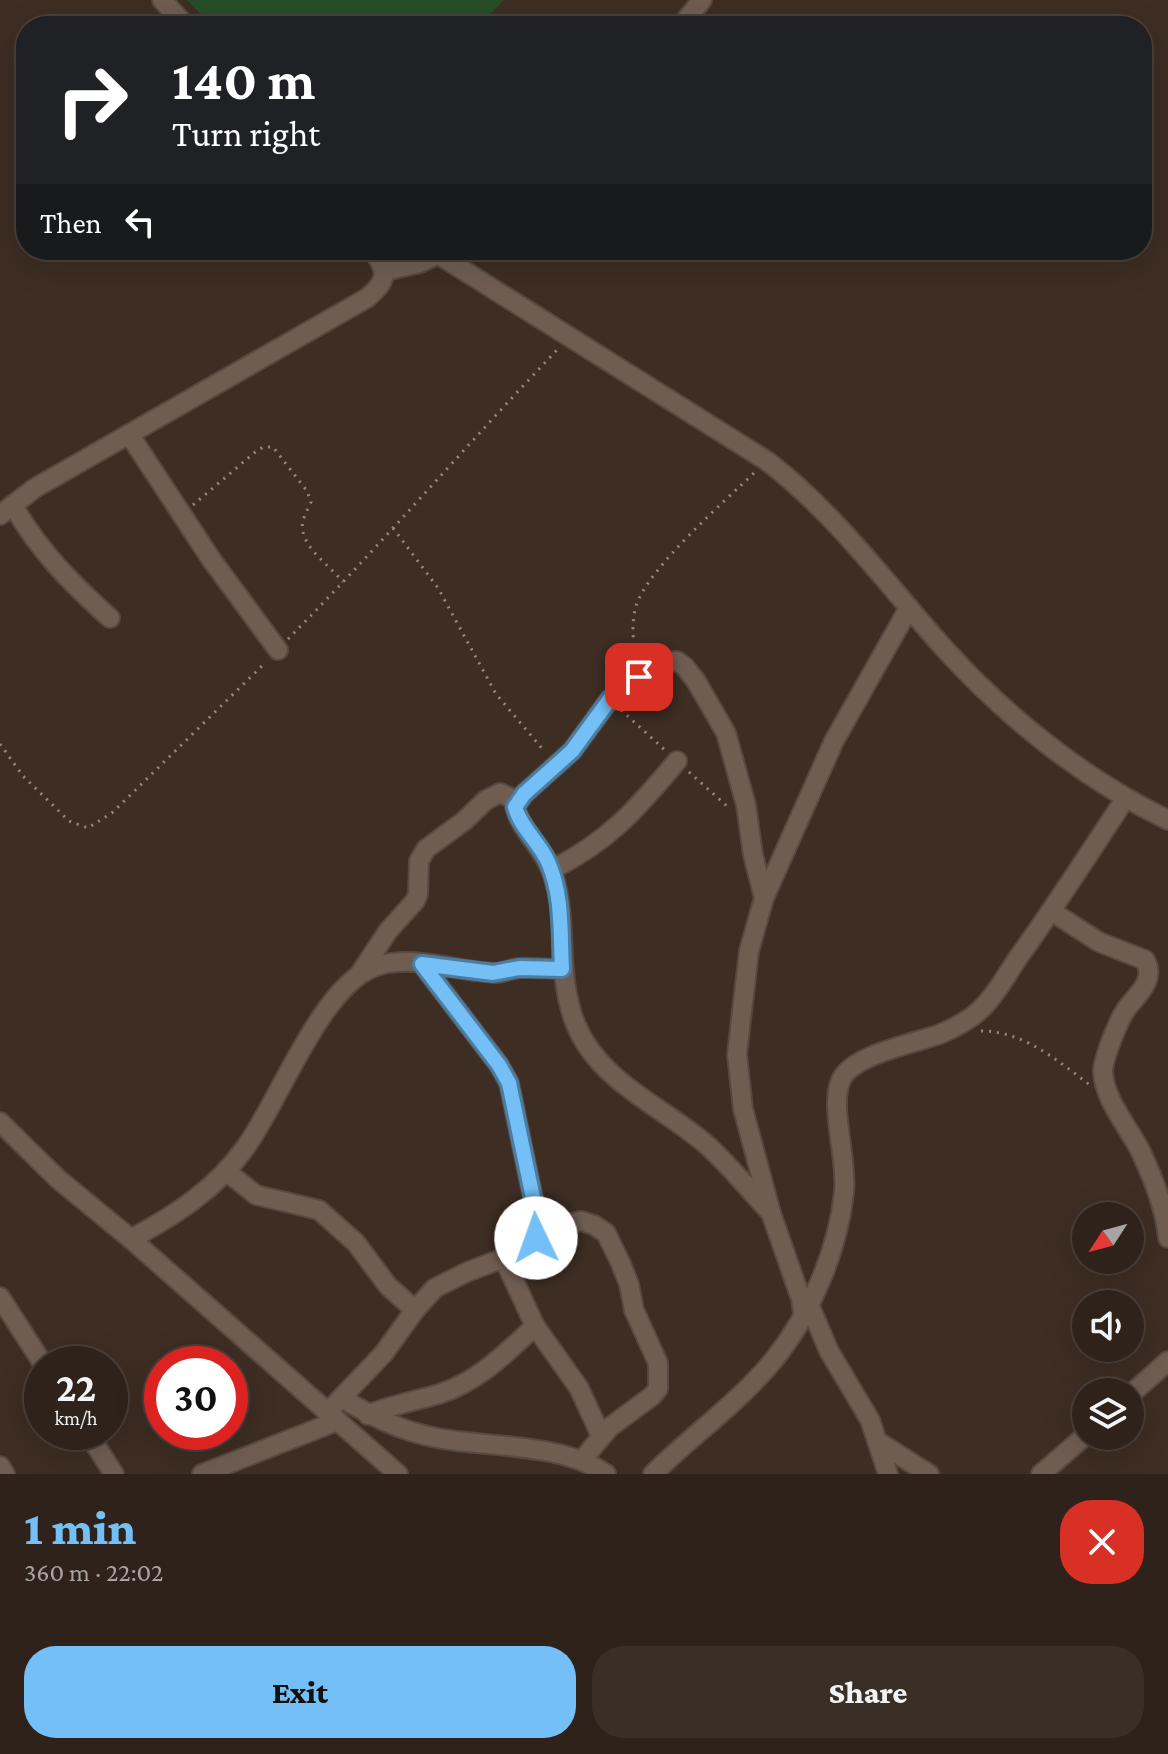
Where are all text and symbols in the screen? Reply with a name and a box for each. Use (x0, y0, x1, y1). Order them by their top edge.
icon: right (40, 48, 144, 152)
text: 140 m (172, 49, 315, 111)
text: Turn right (172, 114, 320, 154)
icon: left (118, 200, 162, 244)
text: Then (40, 206, 102, 239)
pin (605, 643, 673, 711)
icon: arrive (617, 655, 661, 699)
position arrow (494, 1196, 578, 1280)
north arrow (1072, 1202, 1144, 1274)
map controls (1072, 1202, 1144, 1450)
button: sound (1072, 1290, 1144, 1362)
speed limit sign: 30 (144, 1346, 248, 1450)
text: 22 (56, 1365, 96, 1410)
button: layers (1072, 1378, 1144, 1450)
text: km/h (54, 1407, 98, 1429)
button: close (1060, 1500, 1144, 1584)
text: 1 min (24, 1501, 136, 1554)
text: 360 m · 22:02 (24, 1558, 163, 1587)
button: Exit (24, 1646, 576, 1738)
button: Share (592, 1646, 1144, 1738)

